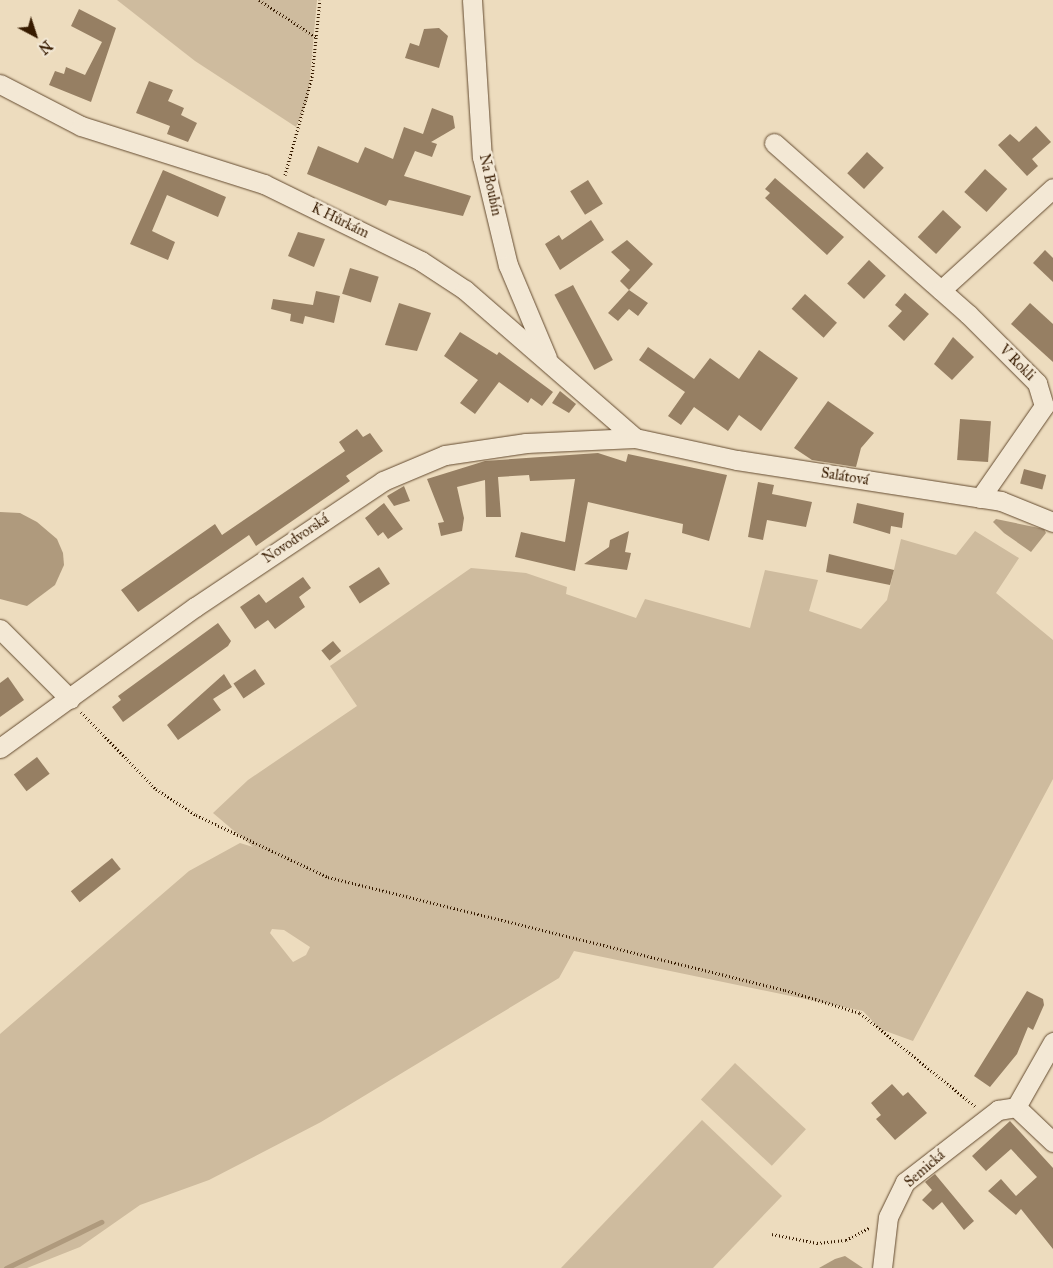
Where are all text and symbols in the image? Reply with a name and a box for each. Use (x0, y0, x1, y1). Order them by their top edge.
north arrow (10, 10, 60, 60)
text: N (35, 37, 55, 57)
street label: Na Boubín (475, 153, 505, 217)
street label: K Hůrkám (309, 200, 371, 242)
street label: V Rokli (996, 342, 1038, 384)
street label: Salátová (820, 465, 870, 489)
street label: Novodvorská (260, 511, 332, 567)
street label: Semická (901, 1147, 949, 1191)

